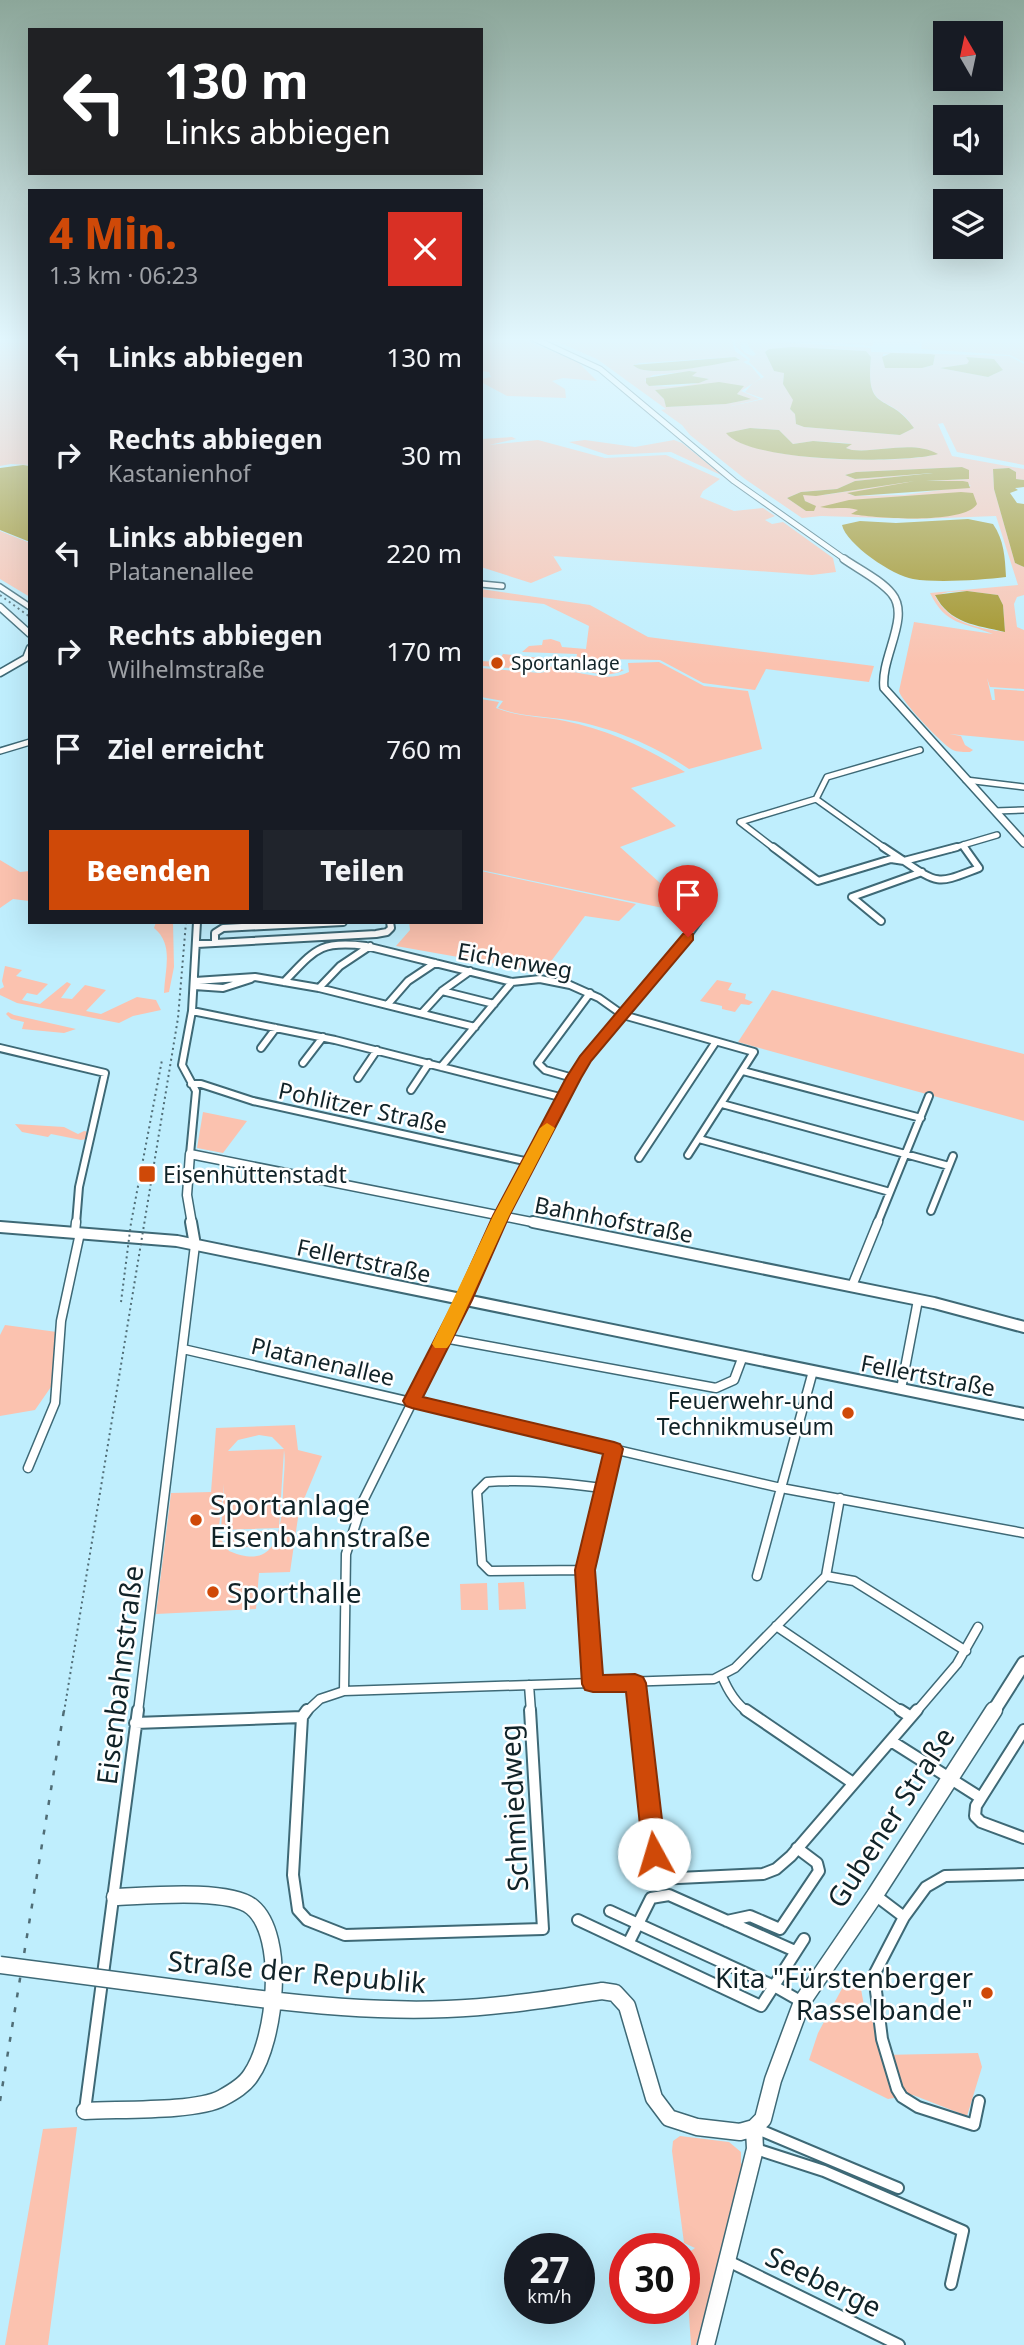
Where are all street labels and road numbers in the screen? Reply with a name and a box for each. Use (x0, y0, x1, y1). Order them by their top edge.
street label: Eichenweg (455, 934, 575, 986)
street label: Pohlitzer Straße (276, 1073, 450, 1141)
street label: Bahnhofstraße (532, 1188, 696, 1250)
street label: Fellertstraße (294, 1230, 434, 1290)
street label: Platanenallee (248, 1329, 398, 1393)
street label: Fellertstraße (858, 1346, 998, 1404)
street label: Eisenbahnstraße (87, 1563, 151, 1787)
street label: Gubener Straße (817, 1719, 963, 1915)
street label: Schmiedweg (490, 1723, 536, 1893)
street label: Straße der Republik (166, 1941, 428, 2001)
street label: Seeberge (760, 2237, 888, 2325)

